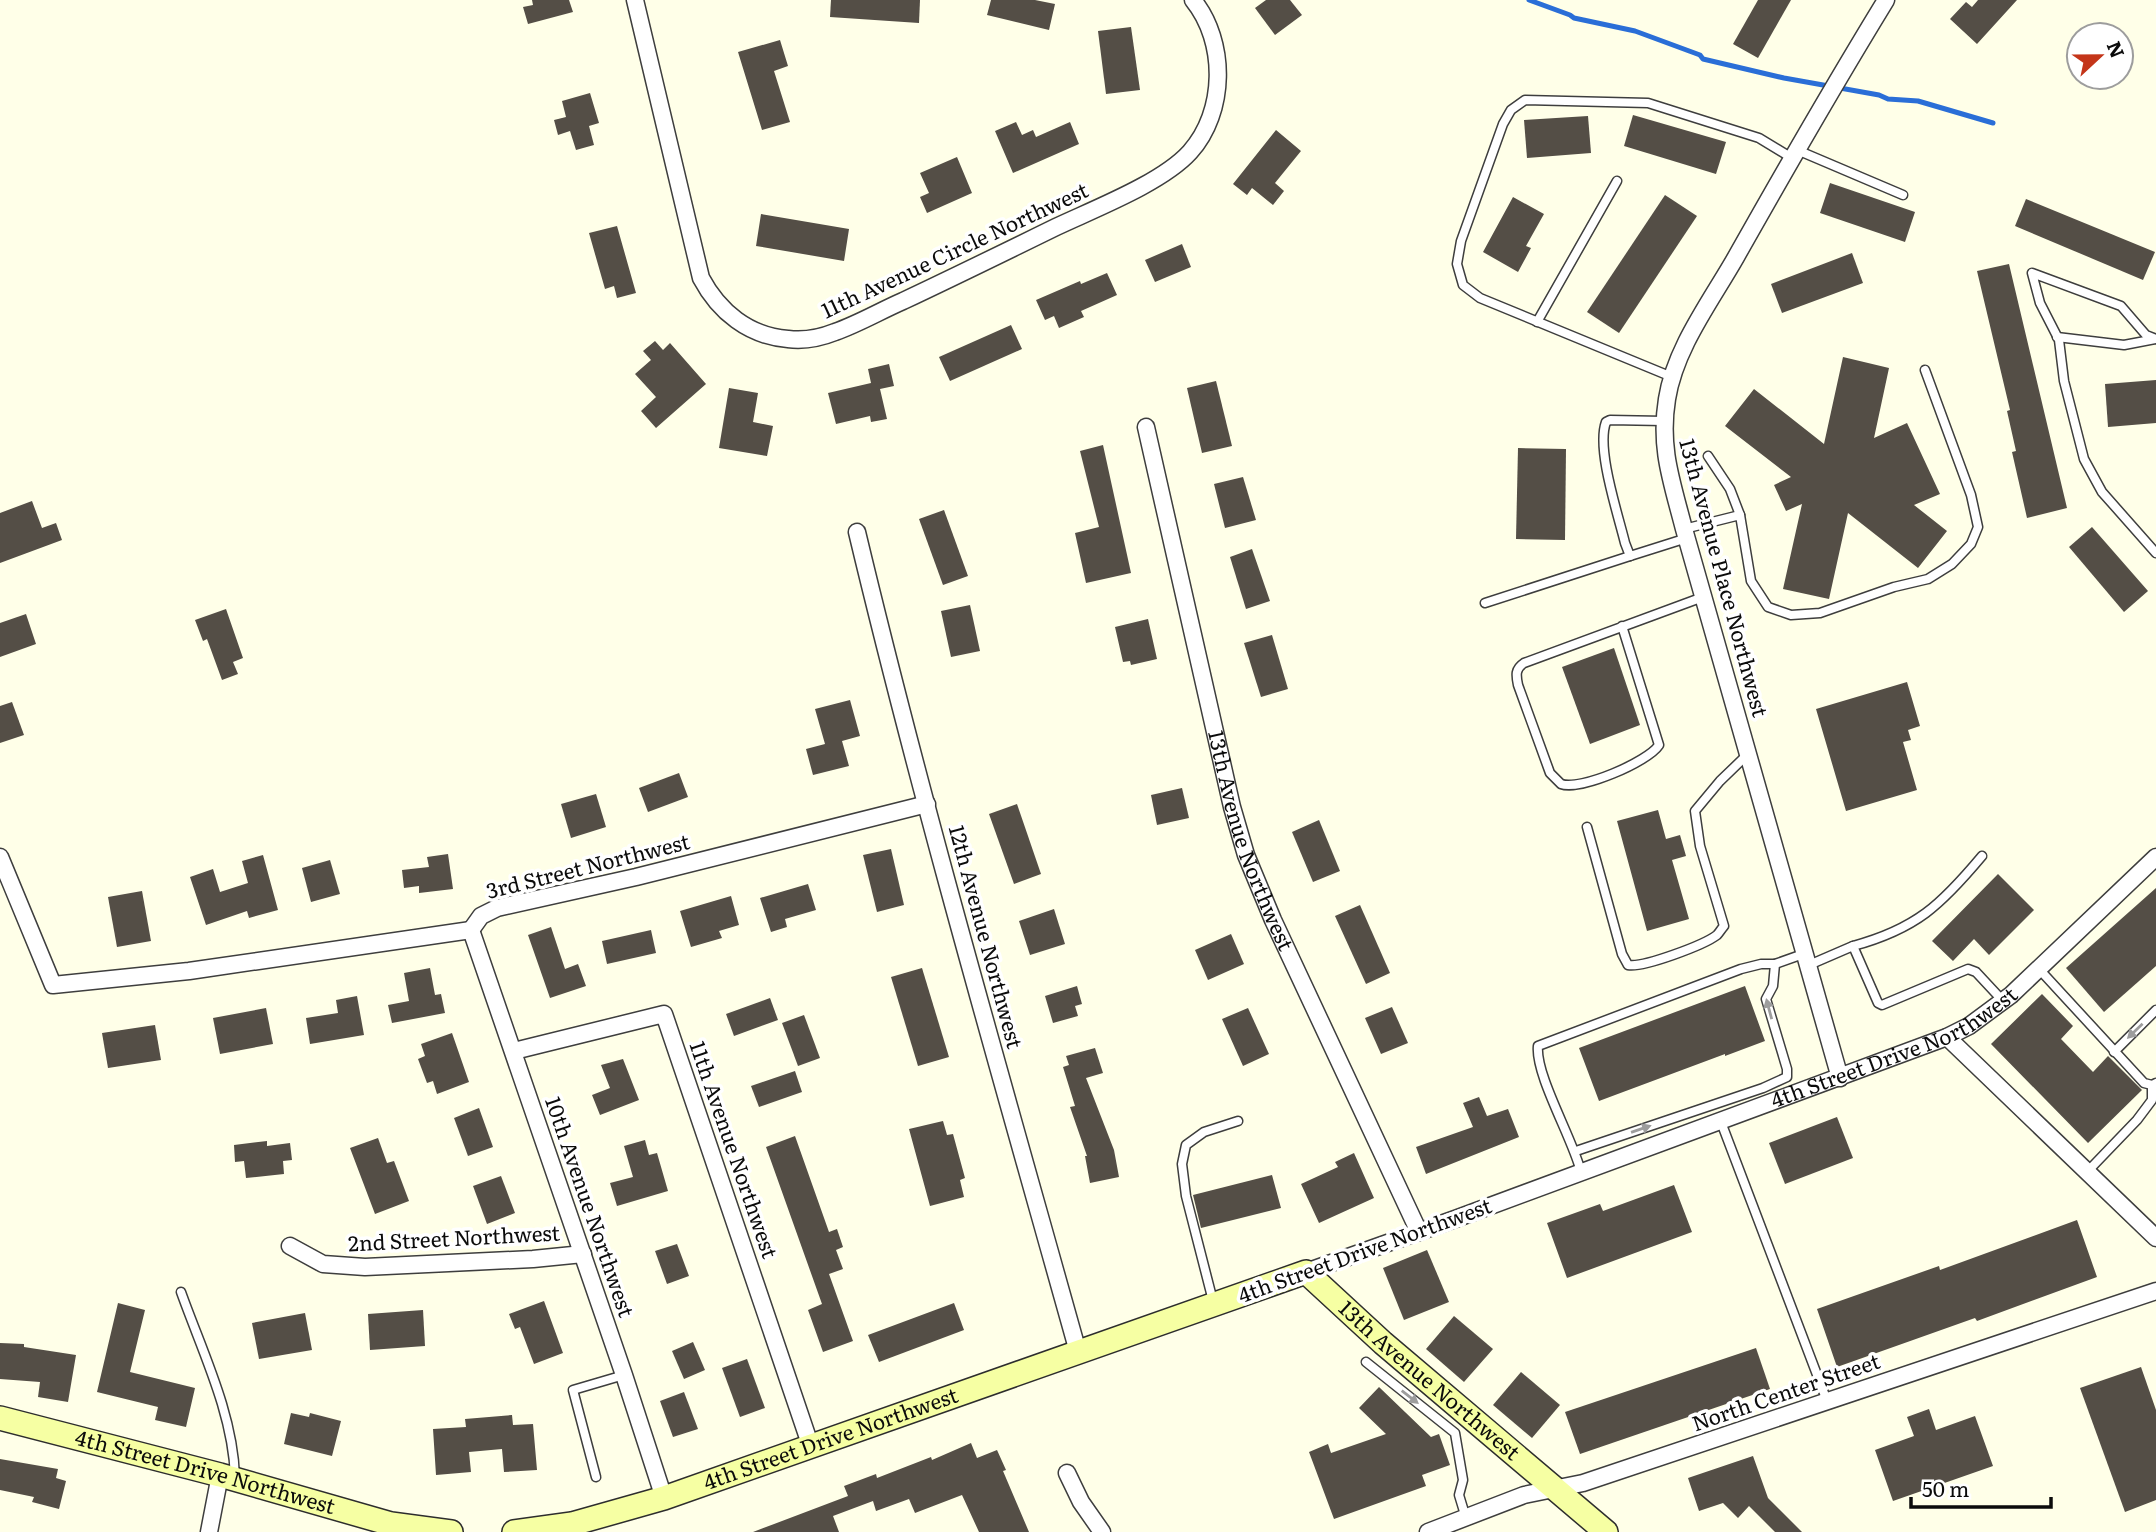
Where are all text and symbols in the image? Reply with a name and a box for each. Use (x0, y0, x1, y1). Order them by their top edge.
north arrow (2065, 21, 2135, 91)
text: N (2101, 37, 2133, 62)
street label: 11th Avenue Circle Northwest (815, 173, 1093, 324)
street label: 13th Avenue Place Northwest (1673, 435, 1778, 720)
street label: 13th Avenue Northwest (1202, 727, 1303, 955)
street label: 12th Avenue Northwest (943, 821, 1032, 1052)
street label: 3rd Street Northwest (482, 824, 693, 905)
street label: 4th Street Drive Northwest (1766, 978, 2024, 1114)
one-way arrow (1764, 998, 1774, 1019)
one-way arrow (2127, 1023, 2143, 1039)
street label: 11th Avenue Northwest (684, 1036, 787, 1262)
street label: 10th Avenue Northwest (539, 1092, 644, 1321)
one-way arrow (1630, 1124, 1651, 1134)
street label: 4th Street Drive Northwest (1233, 1188, 1496, 1309)
street label: 2nd Street Northwest (347, 1215, 561, 1258)
street label: 13th Avenue Northwest (1333, 1292, 1528, 1466)
street label: North Center Street (1687, 1344, 1884, 1437)
street label: 4th Street Drive Northwest (698, 1378, 962, 1496)
one-way arrow (1401, 1390, 1419, 1405)
street label: 4th Street Drive Northwest (72, 1420, 340, 1520)
scale bar (1911, 1466, 2051, 1510)
text: 50 m (1922, 1472, 1969, 1503)

